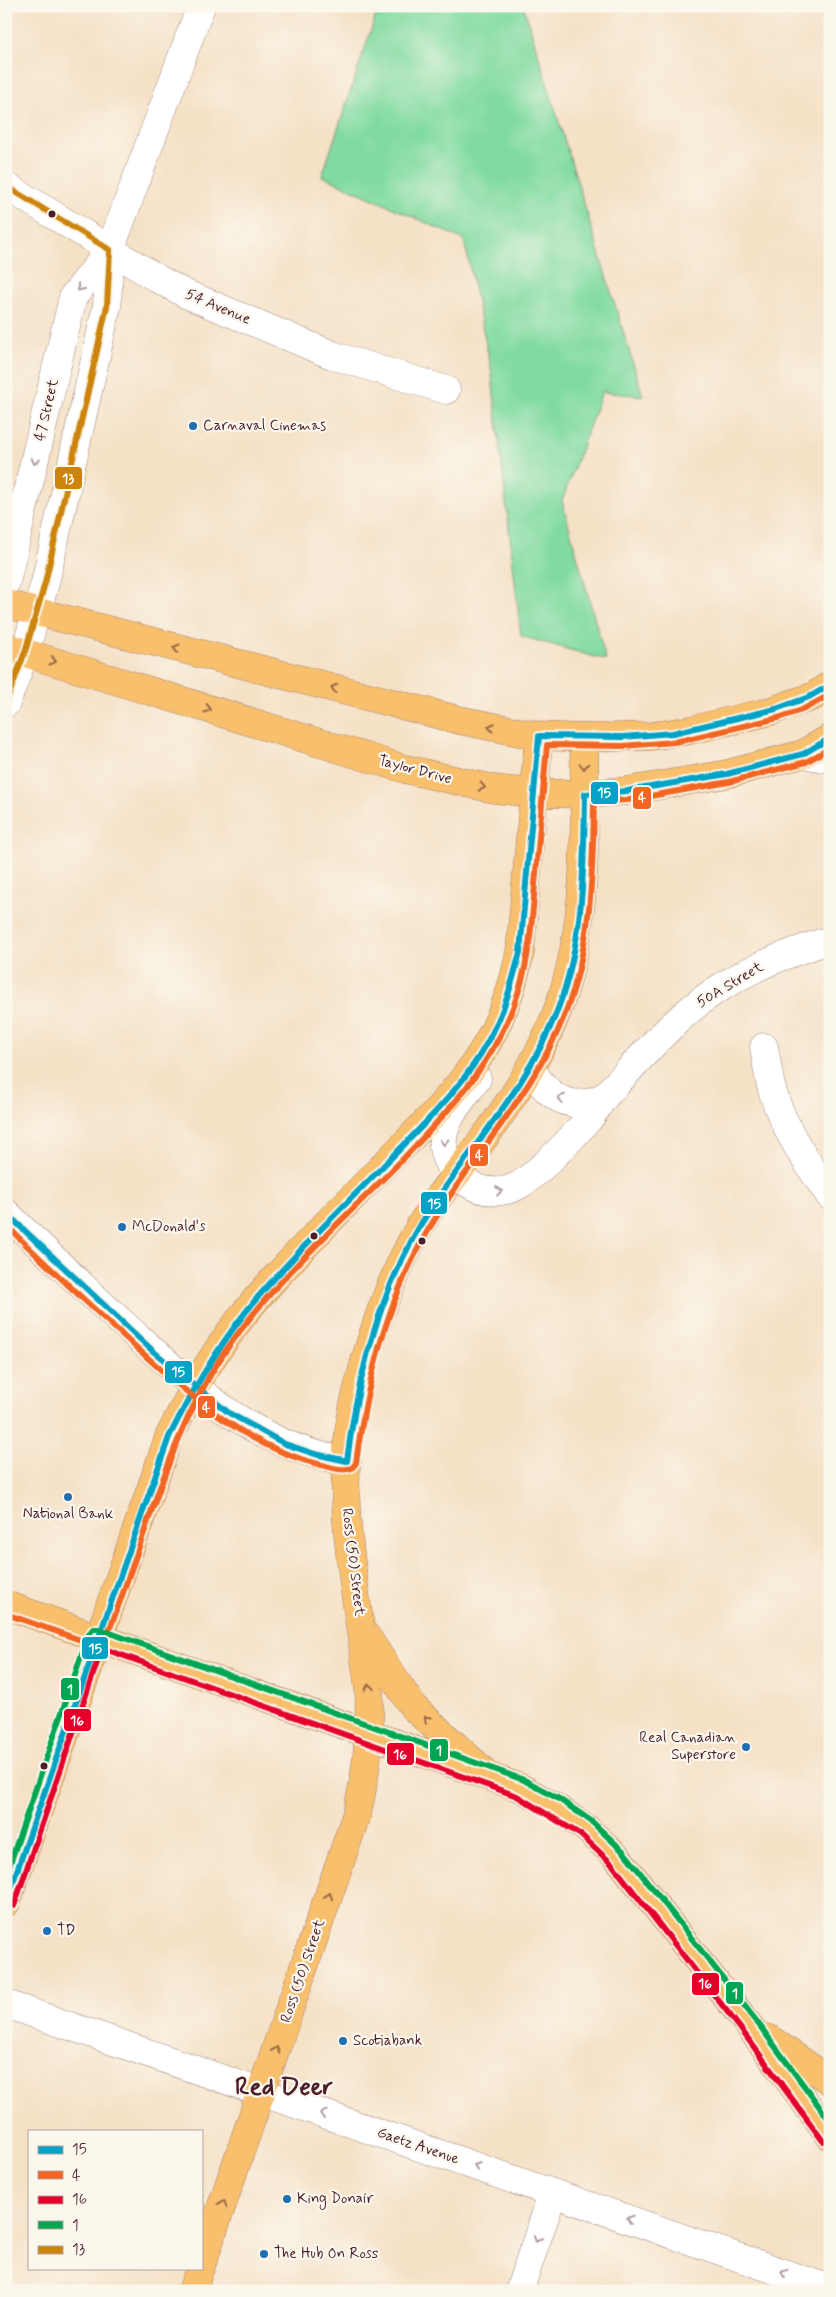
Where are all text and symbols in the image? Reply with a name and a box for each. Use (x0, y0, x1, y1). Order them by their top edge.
unlabelled marker (47, 209, 57, 219)
one-way arrow (78, 282, 86, 291)
street label: 54 Avenue (182, 284, 254, 330)
street label: 47 Street (30, 377, 64, 443)
place label: Carnaval Cinemas (203, 416, 326, 436)
marker: Carnaval Cinemas (187, 420, 199, 432)
one-way arrow (30, 456, 41, 465)
line badge: 13 (54, 466, 83, 490)
text: 13 (62, 470, 74, 488)
one-way arrow (173, 643, 181, 653)
one-way arrow (48, 655, 57, 665)
one-way arrow (329, 683, 338, 694)
one-way arrow (204, 703, 212, 713)
one-way arrow (487, 722, 496, 733)
street label: Taylor Drive (376, 751, 454, 789)
one-way arrow (579, 762, 590, 770)
one-way arrow (478, 781, 487, 791)
line badge: 15 (590, 781, 619, 805)
text: 15 (597, 784, 611, 802)
line badge: 4 (632, 786, 652, 810)
text: 4 (638, 789, 647, 807)
street label: 50A Street (693, 957, 767, 1013)
one-way arrow (557, 1094, 566, 1104)
one-way arrow (439, 1138, 449, 1146)
line badge: 4 (469, 1143, 489, 1167)
text: 4 (475, 1147, 484, 1165)
one-way arrow (496, 1186, 504, 1197)
line badge: 15 (420, 1191, 448, 1215)
text: 15 (427, 1195, 441, 1213)
place label: McDonald's (132, 1217, 206, 1237)
marker: McDonald's (116, 1221, 128, 1233)
unlabelled marker (309, 1231, 319, 1241)
unlabelled marker (417, 1236, 427, 1246)
line badge: 15 (164, 1360, 193, 1384)
text: 15 (171, 1363, 185, 1381)
line badge: 4 (197, 1395, 216, 1419)
text: 4 (202, 1399, 211, 1417)
marker: National Bank (62, 1491, 74, 1503)
place label: National Bank (23, 1504, 114, 1524)
street label: Ross (50) Street (336, 1507, 370, 1617)
line badge: 15 (81, 1636, 109, 1660)
text: 15 (88, 1640, 102, 1658)
line badge: 1 (60, 1677, 80, 1701)
text: 1 (67, 1681, 73, 1699)
one-way arrow (363, 1682, 374, 1690)
line badge: 16 (63, 1708, 92, 1732)
text: 16 (70, 1712, 84, 1730)
one-way arrow (423, 1716, 432, 1725)
place label: Real Canadian Superstore (639, 1728, 736, 1765)
line badge: 1 (429, 1738, 449, 1762)
marker: Real Canadian Superstore (740, 1741, 752, 1753)
line badge: 16 (386, 1742, 415, 1766)
text: 1 (436, 1742, 442, 1760)
text: 16 (393, 1746, 407, 1764)
unlabelled marker (39, 1761, 49, 1771)
one-way arrow (323, 1892, 333, 1901)
street label: Ross (50) Street (276, 1916, 330, 2025)
place label: TD (57, 1921, 75, 1941)
marker: TD (41, 1925, 53, 1937)
line badge: 16 (691, 1972, 720, 1996)
text: 16 (698, 1975, 712, 1993)
line badge: 1 (725, 1981, 744, 2005)
text: 1 (732, 1985, 738, 2003)
place label: Scotiabank (353, 2031, 422, 2051)
marker: Scotiabank (337, 2035, 349, 2047)
one-way arrow (271, 2046, 281, 2054)
district label: Red Deer (235, 2071, 333, 2104)
one-way arrow (319, 2109, 328, 2119)
street label: Gaetz Avenue (374, 2123, 462, 2169)
legend (28, 2130, 202, 2270)
text: 15 (72, 2140, 87, 2160)
one-way arrow (473, 2162, 481, 2172)
text: 4 (72, 2166, 81, 2186)
place label: King Donair (297, 2189, 374, 2210)
text: 16 (72, 2190, 87, 2210)
marker: King Donair (281, 2193, 293, 2205)
one-way arrow (217, 2199, 227, 2208)
one-way arrow (627, 2215, 635, 2225)
text: 1 (72, 2216, 79, 2236)
one-way arrow (533, 2234, 543, 2242)
text: 13 (72, 2240, 85, 2260)
place label: The Hub On Ross (274, 2244, 379, 2264)
marker: The Hub On Ross (258, 2248, 270, 2260)
one-way arrow (780, 2269, 788, 2279)

